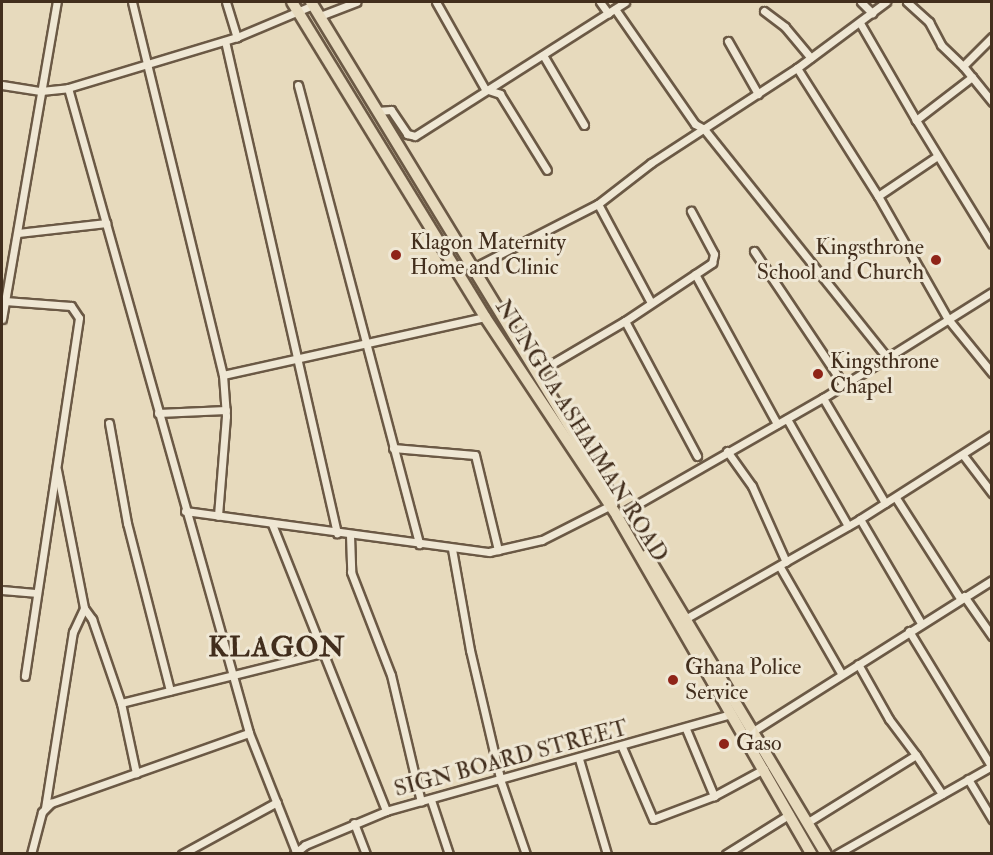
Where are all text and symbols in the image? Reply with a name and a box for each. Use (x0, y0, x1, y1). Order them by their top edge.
place label: Klagon Maternity Home and Clinic (410, 229, 566, 280)
place label: Kingsthrone School and Church (757, 234, 924, 286)
marker: Klagon Maternity Home and Clinic (387, 246, 405, 264)
marker: Kingsthrone School and Church (929, 253, 943, 267)
street label: NUNGUA ASHAIMAN ROAD (489, 295, 673, 567)
place label: Kingsthrone Chapel (830, 348, 939, 400)
marker: Kingsthrone Chapel (811, 367, 825, 381)
district label: KLAGON (208, 631, 346, 665)
place label: Ghana Police Service (685, 654, 801, 706)
marker: Ghana Police Service (666, 673, 680, 687)
street label: SIGN BOARD STREET (391, 715, 631, 803)
place label: Gaso (736, 731, 782, 757)
marker: Gaso (717, 737, 731, 751)

